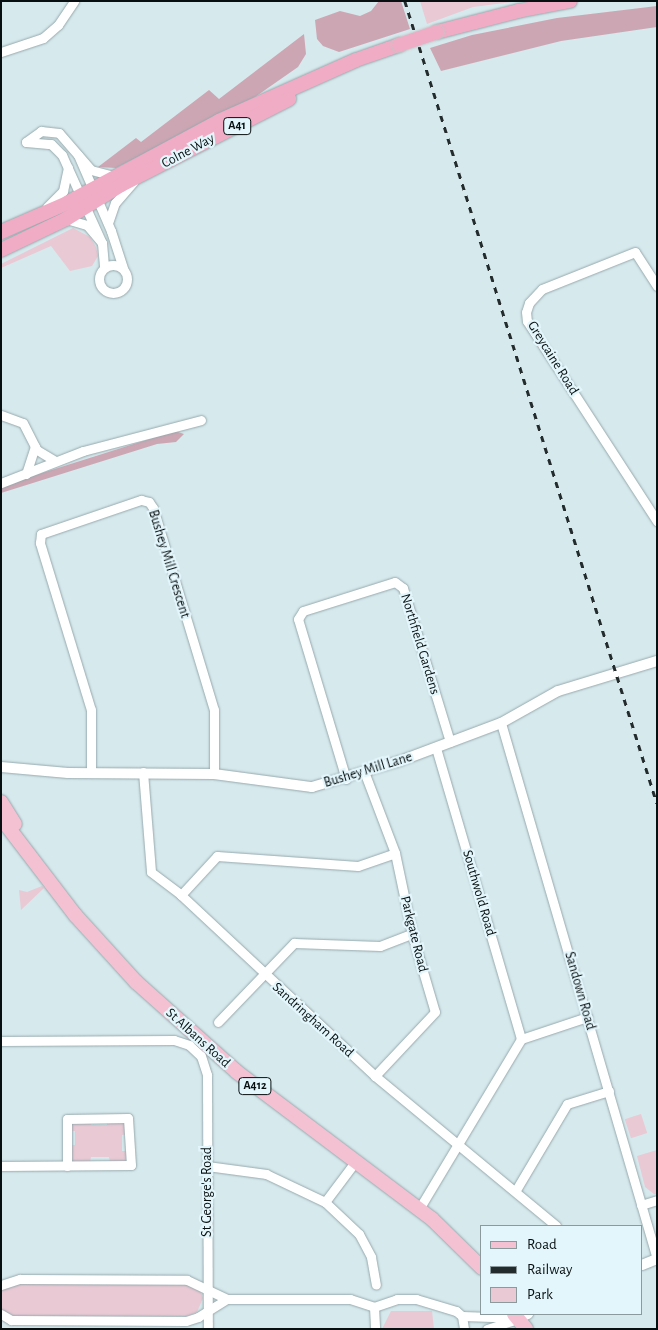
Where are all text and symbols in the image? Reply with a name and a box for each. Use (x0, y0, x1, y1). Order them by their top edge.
road number: A41 (222, 116, 252, 136)
street label: Colne Way (159, 130, 217, 172)
street label: Greycaine Road (524, 318, 582, 398)
street label: Bushey Mill Crescent (145, 508, 193, 620)
street label: Northfield Gardens (397, 592, 443, 696)
street label: Bushey Mill Lane (322, 749, 414, 791)
street label: Southwold Road (459, 848, 499, 938)
street label: Parkgate Road (396, 894, 432, 974)
street label: Sandown Road (561, 950, 599, 1032)
street label: Sandringham Road (269, 979, 357, 1061)
street label: St Albans Road (162, 1005, 234, 1071)
road number: A412 (238, 1076, 272, 1096)
street label: St George's Road (199, 1147, 215, 1237)
legend (480, 1225, 643, 1315)
text: Road (527, 1237, 557, 1252)
text: Railway (527, 1262, 572, 1277)
text: Park (527, 1287, 553, 1302)

